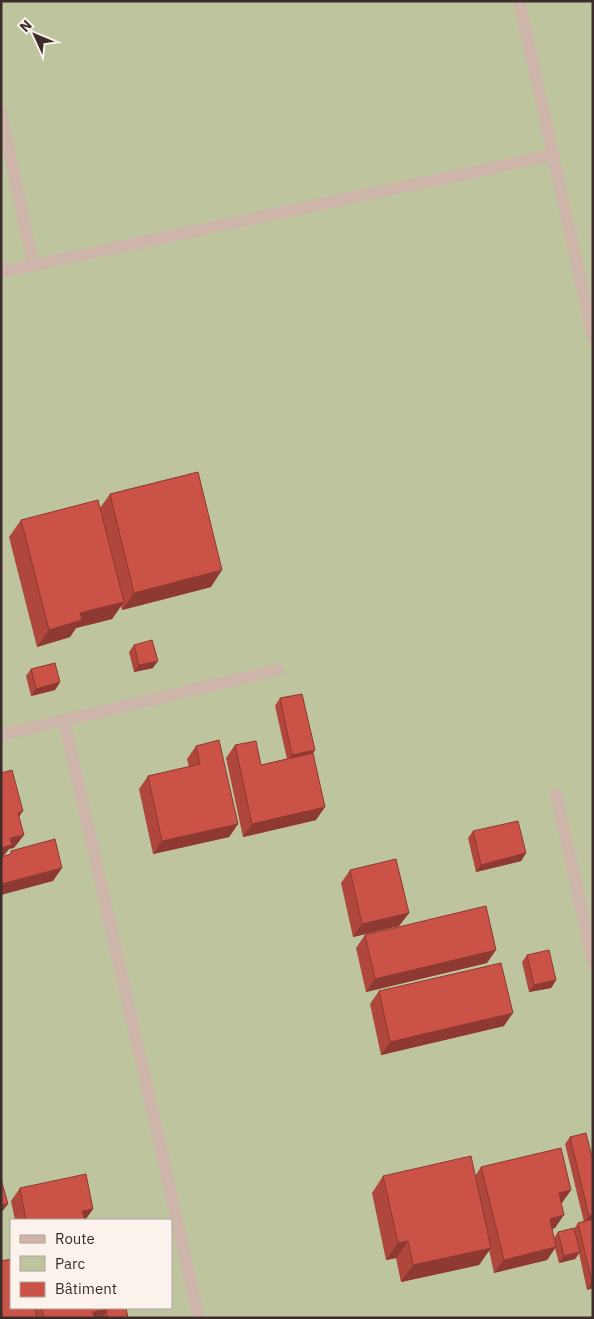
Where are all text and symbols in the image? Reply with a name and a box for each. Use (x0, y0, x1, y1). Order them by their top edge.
north arrow (10, 10, 60, 60)
text: N (16, 16, 36, 36)
legend (10, 1219, 172, 1309)
text: Route (55, 1229, 95, 1248)
text: Parc (55, 1254, 85, 1273)
text: Bâtiment (55, 1279, 117, 1298)

